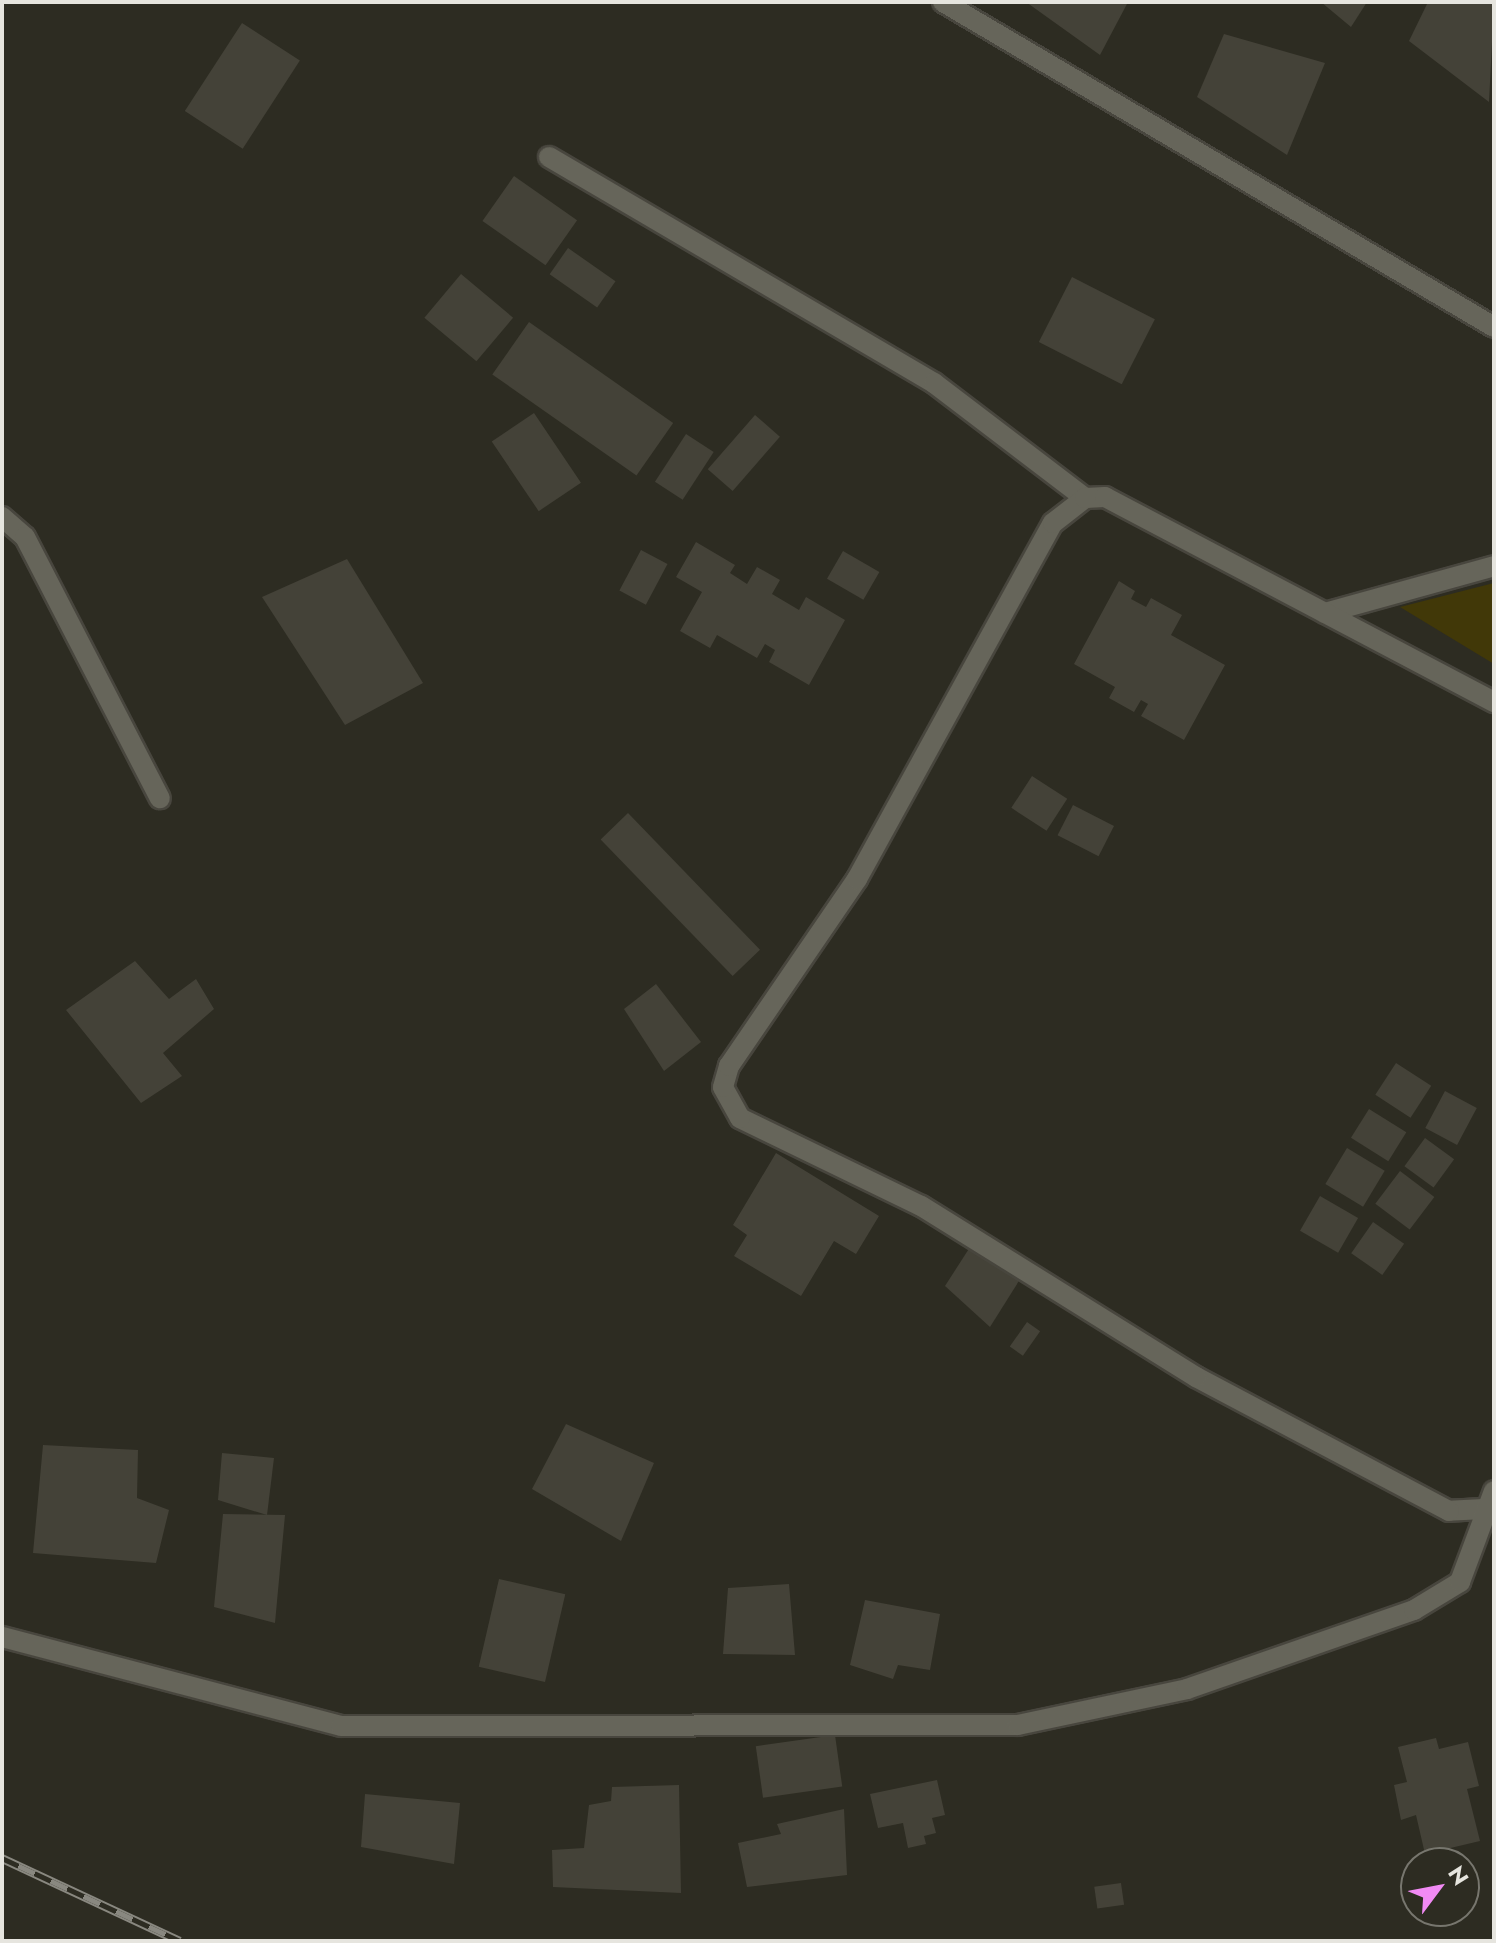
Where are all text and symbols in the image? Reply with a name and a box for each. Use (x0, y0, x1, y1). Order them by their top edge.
north arrow (1400, 1847, 1480, 1927)
text: N (1440, 1859, 1477, 1891)

